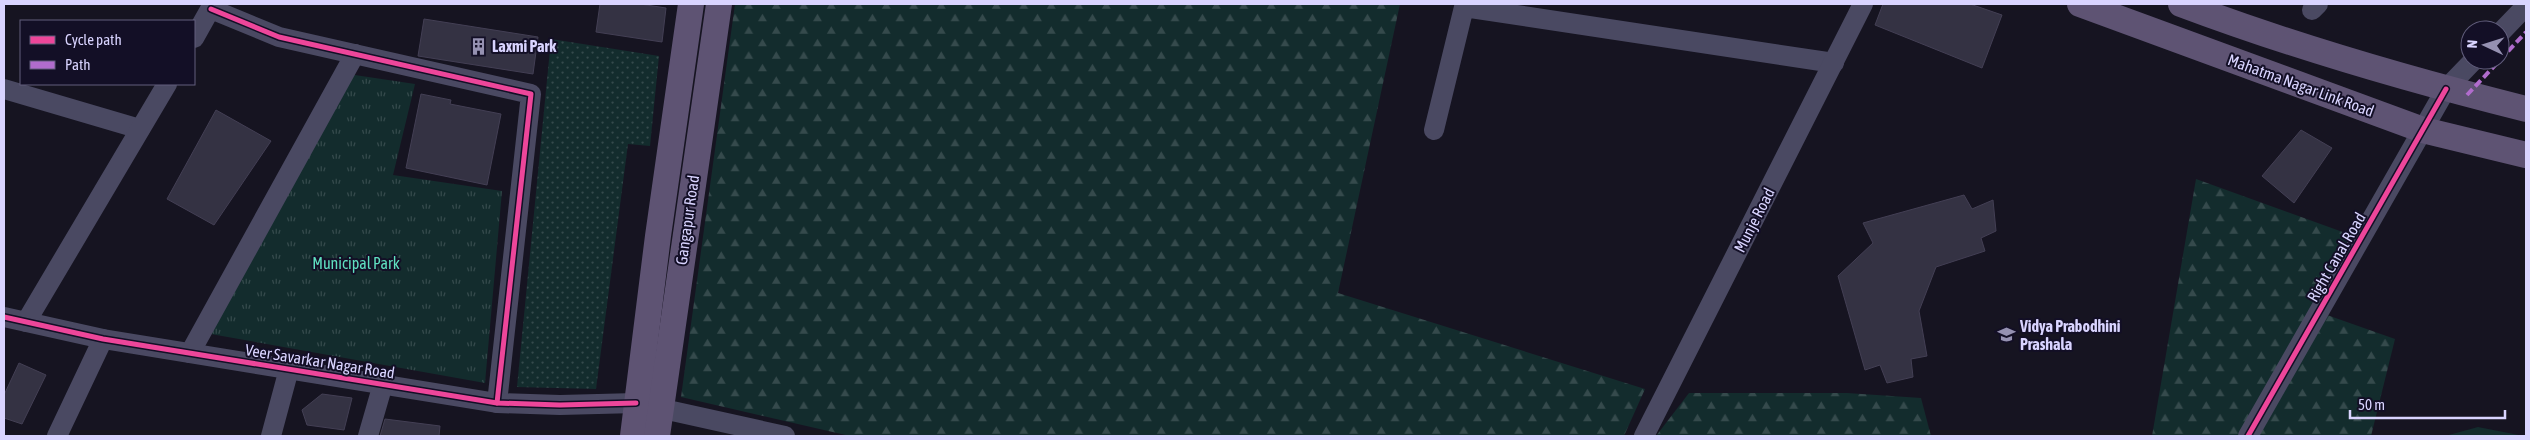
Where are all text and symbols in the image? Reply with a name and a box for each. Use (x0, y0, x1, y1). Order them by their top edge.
legend (20, 20, 195, 85)
north arrow (2460, 20, 2510, 70)
text: Cycle path (65, 31, 122, 48)
building icon: Laxmi Park (468, 36, 488, 56)
place label: Laxmi Park (492, 37, 557, 55)
text: N (2464, 39, 2480, 49)
street label: Mahatma Nagar Link Road (2225, 50, 2377, 121)
text: Path (65, 56, 91, 73)
street label: Gangapur Road (672, 174, 703, 266)
street label: Munje Road (1730, 185, 1779, 256)
street label: Right Canal Road (2303, 209, 2370, 305)
park label: Municipal Park (312, 254, 400, 273)
place label: Vidya Prabodhini Prashala (2019, 317, 2121, 353)
school or university icon: Vidya Prabodhini Prashala (1996, 325, 2016, 345)
street label: Veer Savarkar Nagar Road (244, 340, 396, 383)
scale bar (2350, 388, 2505, 420)
text: 50 m (2358, 396, 2385, 413)

